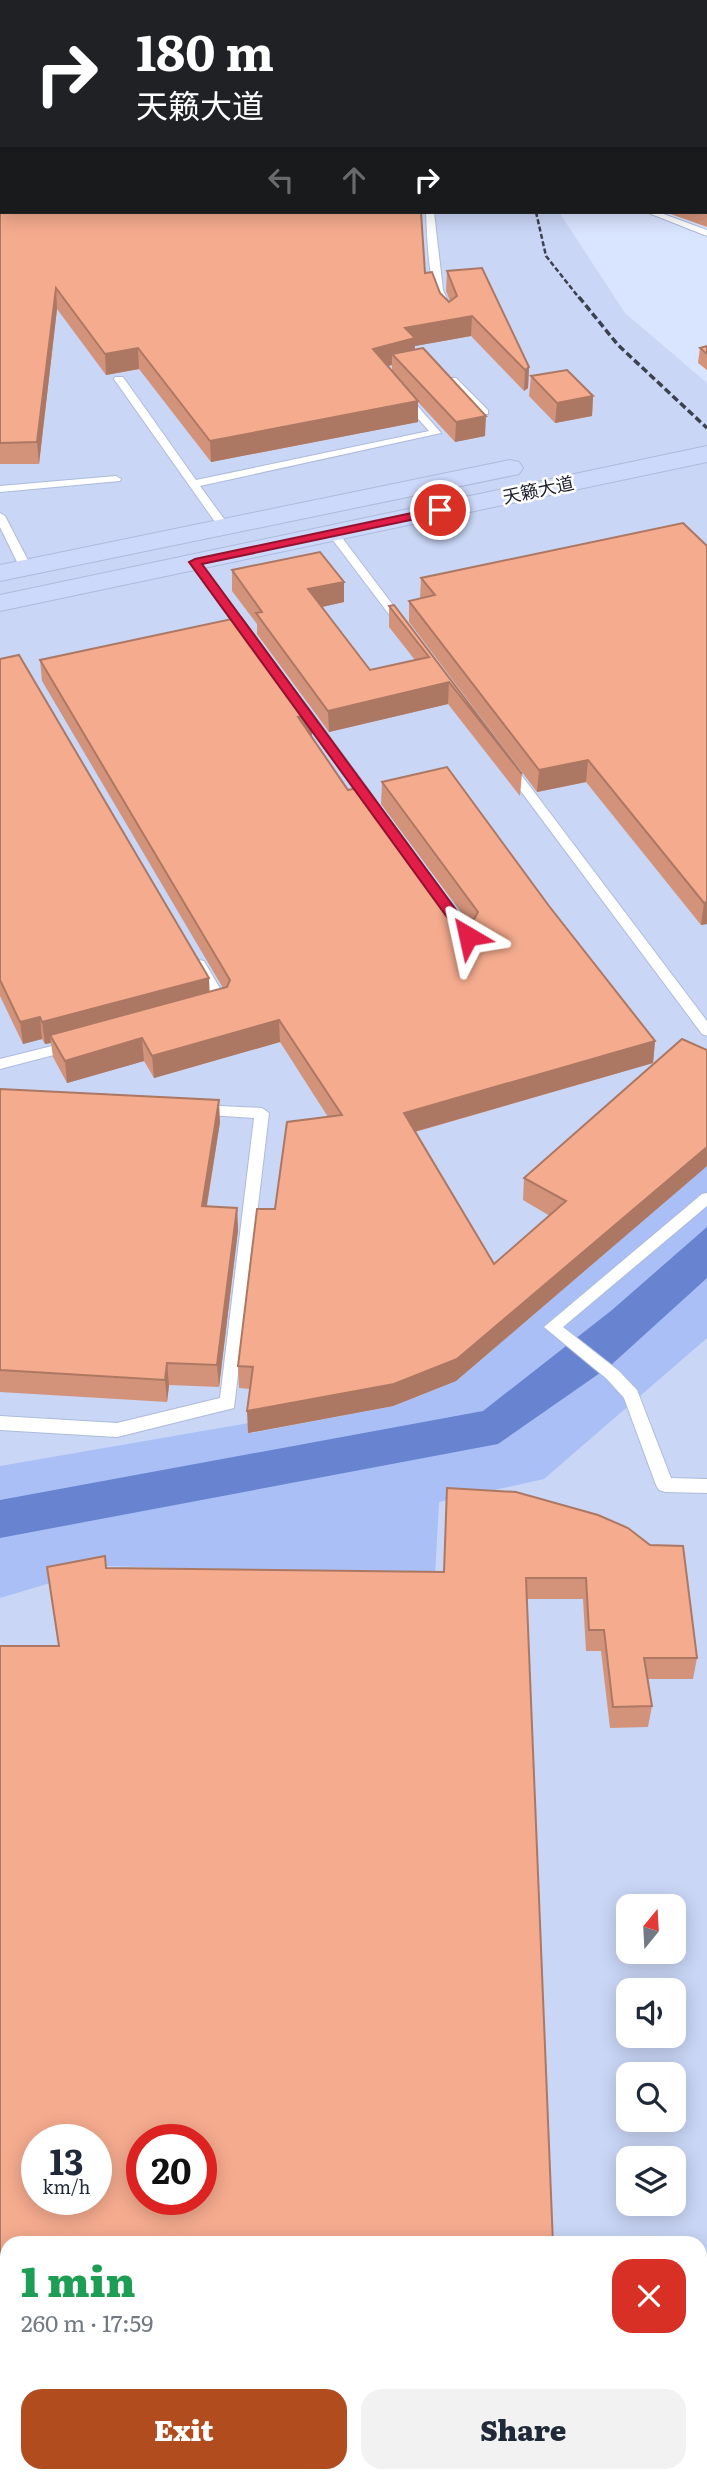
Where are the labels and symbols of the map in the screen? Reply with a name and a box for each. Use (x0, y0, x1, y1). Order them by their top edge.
street label: 天籁大道 (500, 468, 576, 510)
pin (410, 480, 470, 540)
position arrow (431, 899, 505, 973)
north arrow (616, 1894, 686, 1964)
speed limit sign: 20 (126, 2124, 217, 2215)

